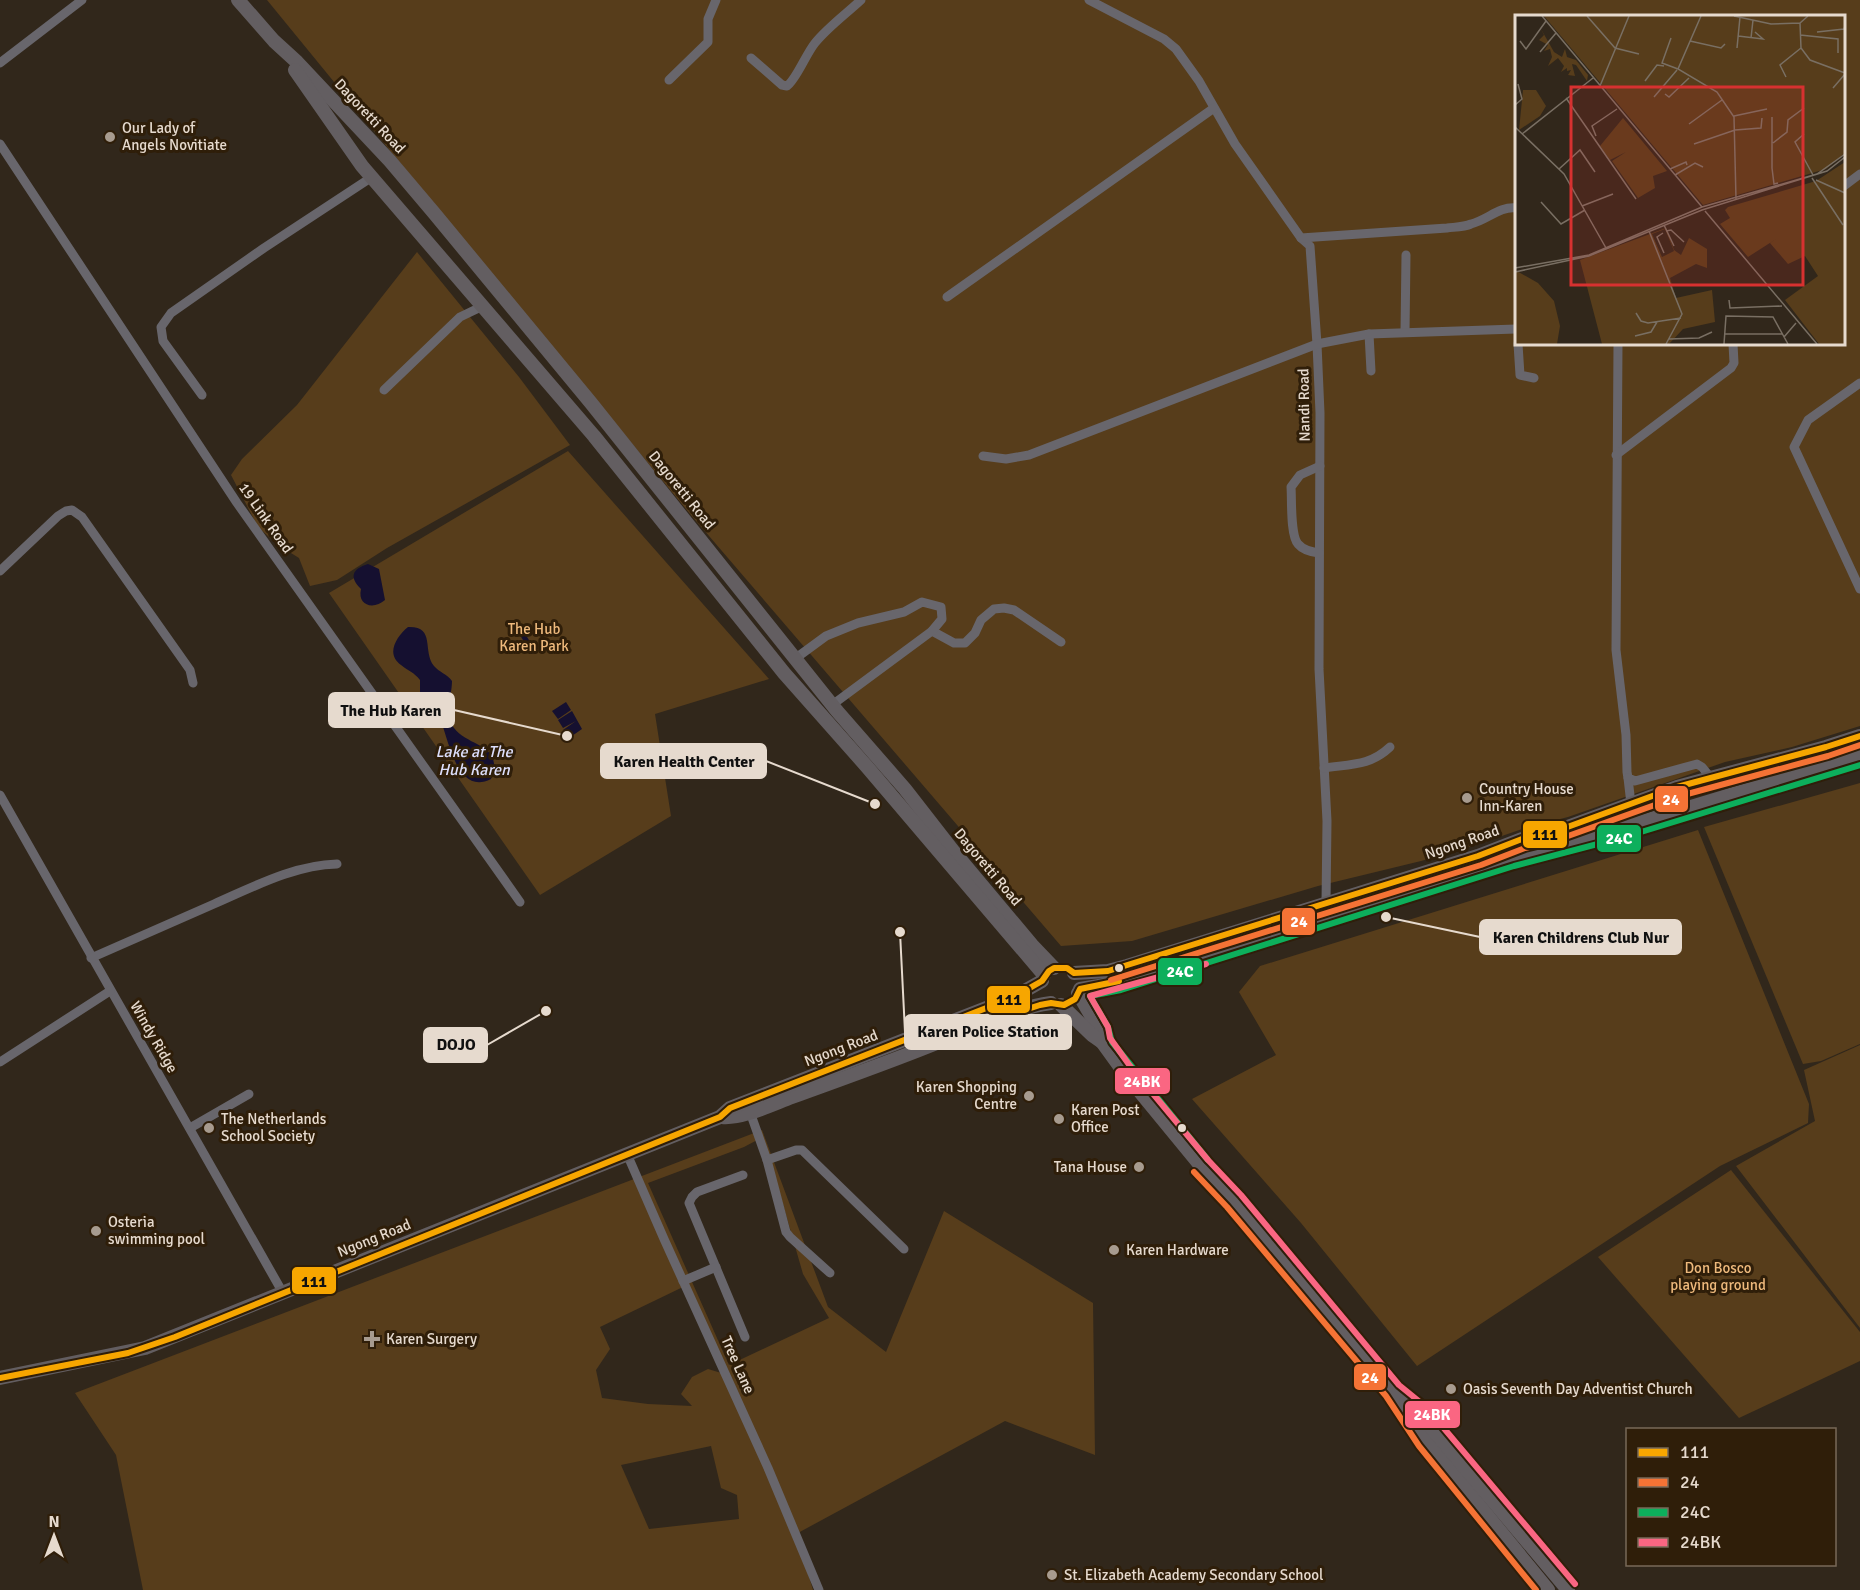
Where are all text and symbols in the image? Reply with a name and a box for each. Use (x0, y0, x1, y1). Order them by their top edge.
inset map (1515, 15, 1845, 345)
street label: Dagoretti Road (331, 75, 409, 157)
place label: Our Lady of Angels Novitiate (122, 119, 227, 154)
marker: Our Lady of Angels Novitiate (103, 130, 117, 144)
street label: Nandi Road (1294, 368, 1314, 442)
street label: Dagoretti Road (645, 447, 719, 533)
street label: 19 Link Road (235, 479, 297, 557)
park label: The Hub Karen Park (499, 620, 569, 655)
callout: The Hub Karen (329, 693, 454, 727)
text: The Hub Karen (340, 701, 442, 721)
water label: Lake at The Hub Karen (435, 742, 514, 780)
callout: Karen Health Center (601, 744, 766, 778)
text: Karen Health Center (613, 752, 755, 772)
place label: Country House Inn-Karen (1479, 780, 1574, 815)
line badge: 24 (1654, 785, 1689, 813)
text: 24 (1662, 790, 1680, 810)
marker: Country House Inn-Karen (1460, 791, 1474, 805)
line badge: 111 (1522, 820, 1568, 849)
street label: Ngong Road (1422, 821, 1502, 863)
line badge: 24C (1596, 824, 1642, 853)
street label: Dagoretti Road (950, 825, 1026, 909)
text: 111 (1532, 825, 1558, 845)
text: 24C (1605, 829, 1633, 849)
line badge: 24 (1281, 907, 1316, 936)
text: 24 (1290, 912, 1308, 932)
callout: Karen Childrens Club Nur (1480, 920, 1681, 954)
text: Karen Childrens Club Nur (1493, 928, 1670, 948)
line badge: 24C (1157, 957, 1203, 986)
unlabelled marker (1113, 962, 1125, 974)
text: 24C (1166, 962, 1194, 982)
line badge: 111 (986, 985, 1031, 1014)
text: 111 (996, 990, 1022, 1010)
street label: Windy Ridge (126, 998, 182, 1076)
callout: Karen Police Station (905, 1015, 1071, 1049)
text: Karen Police Station (917, 1022, 1059, 1042)
street label: Ngong Road (802, 1026, 880, 1070)
callout: DOJO (424, 1028, 487, 1062)
text: DOJO (436, 1035, 476, 1055)
line badge: 24BK (1114, 1067, 1171, 1095)
text: 24BK (1123, 1072, 1161, 1092)
place label: Karen Shopping Centre (916, 1078, 1017, 1113)
marker: Karen Shopping Centre (1022, 1089, 1036, 1103)
place label: Karen Post Office (1071, 1101, 1139, 1136)
place label: The Netherlands School Society (221, 1110, 327, 1145)
marker: Karen Post Office (1052, 1112, 1066, 1126)
marker: The Netherlands School Society (202, 1121, 216, 1135)
unlabelled marker (1176, 1122, 1188, 1134)
place label: Tana House (1054, 1158, 1127, 1176)
marker: Tana House (1132, 1160, 1146, 1174)
place label: Osteria swimming pool (108, 1213, 205, 1248)
street label: Ngong Road (335, 1215, 413, 1261)
marker: Osteria swimming pool (89, 1224, 103, 1238)
place label: Karen Hardware (1126, 1241, 1229, 1259)
marker: Karen Hardware (1107, 1243, 1121, 1257)
park label: Don Bosco playing ground (1670, 1259, 1766, 1294)
line badge: 111 (291, 1266, 337, 1295)
text: 111 (301, 1272, 327, 1292)
marker: Karen Surgery (363, 1330, 381, 1348)
place label: Karen Surgery (386, 1330, 477, 1348)
street label: Tree Lane (717, 1333, 759, 1397)
line badge: 24 (1353, 1363, 1387, 1391)
text: 24 (1361, 1368, 1379, 1388)
place label: Oasis Seventh Day Adventist Church (1463, 1380, 1693, 1398)
marker: Oasis Seventh Day Adventist Church (1444, 1382, 1458, 1396)
line badge: 24BK (1404, 1400, 1461, 1429)
text: 24BK (1413, 1405, 1451, 1425)
legend (1626, 1428, 1836, 1566)
text: 111 (1680, 1441, 1709, 1463)
text: 24 (1680, 1471, 1700, 1493)
text: 24C (1680, 1501, 1710, 1523)
north arrow (24, 1506, 84, 1566)
text: N (48, 1512, 60, 1532)
text: 24BK (1680, 1531, 1721, 1553)
place label: St. Elizabeth Academy Secondary School (1064, 1566, 1323, 1584)
marker: St. Elizabeth Academy Secondary School (1045, 1568, 1059, 1582)

